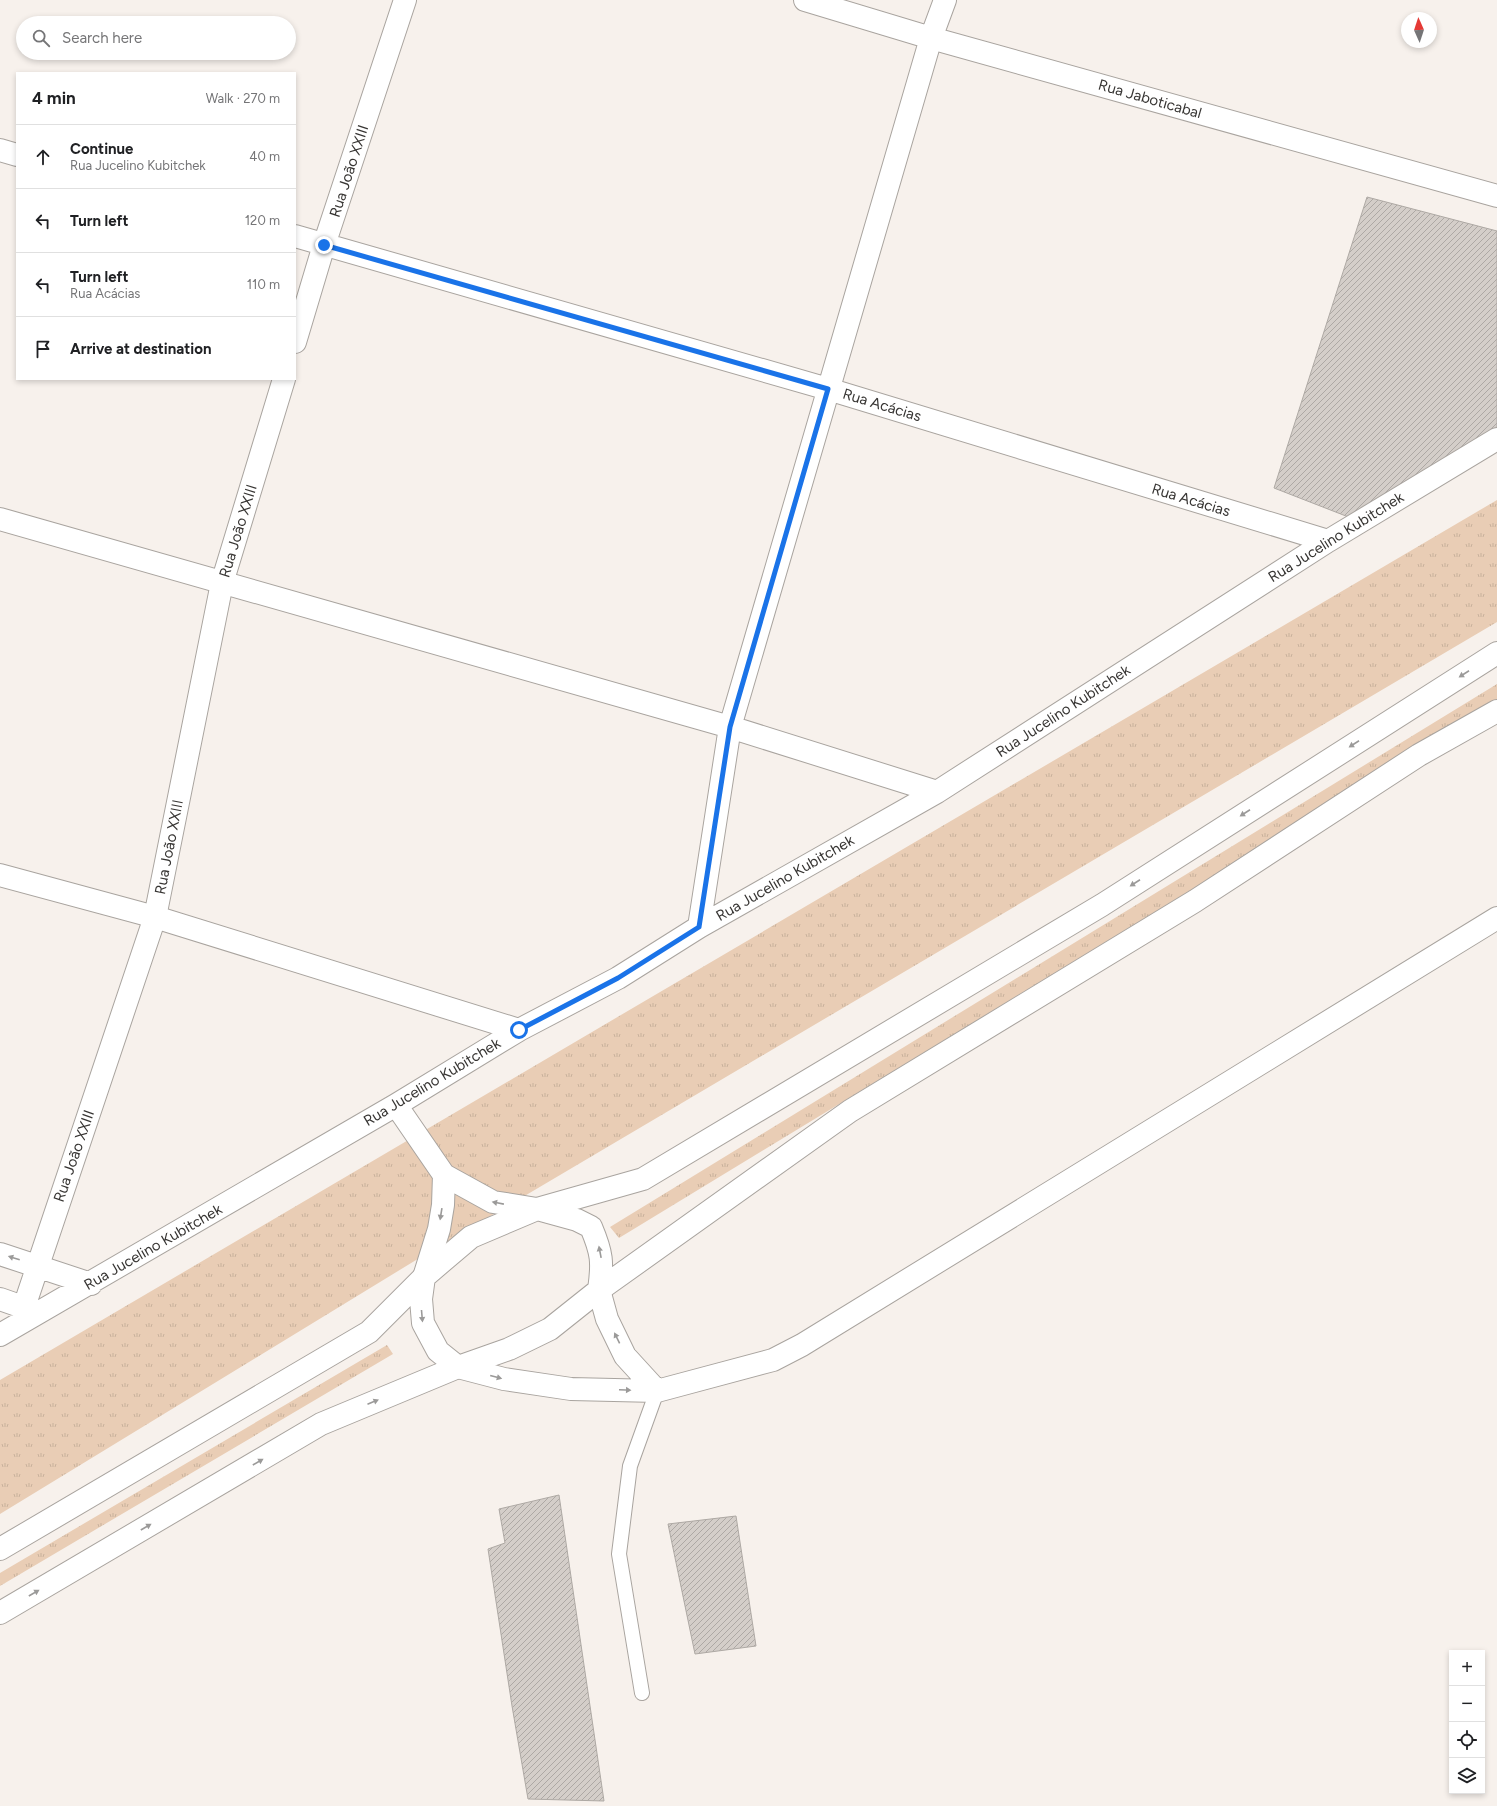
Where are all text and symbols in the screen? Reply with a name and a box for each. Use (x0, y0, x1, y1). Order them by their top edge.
north arrow (1401, 12, 1437, 48)
search box (16, 16, 296, 60)
icon: search (30, 27, 52, 49)
text: Search here (62, 29, 142, 47)
street label: Rua Jaboticabal (1096, 76, 1204, 122)
text: 4 min (32, 88, 76, 108)
text: Walk · 270 m (206, 91, 280, 106)
street label: Rua João XXIII (326, 122, 372, 220)
text: Continue (70, 140, 133, 158)
icon: ahead (32, 146, 54, 168)
text: 40 m (249, 149, 280, 164)
text: Rua Jucelino Kubitchek (70, 158, 206, 173)
icon: left (32, 210, 54, 232)
text: Turn left (70, 212, 128, 230)
text: 120 m (245, 213, 280, 228)
route end (315, 236, 333, 254)
text: Turn left (70, 268, 128, 286)
icon: left (32, 274, 54, 296)
text: 110 m (247, 277, 280, 292)
text: Rua Acácias (70, 286, 140, 301)
icon: arrive (32, 338, 54, 360)
text: Arrive at destination (70, 340, 211, 358)
street label: Rua Acácias (841, 385, 923, 425)
street label: Rua Acácias (1150, 480, 1232, 520)
street label: Rua João XXIII (215, 482, 261, 580)
street label: Rua Jucelino Kubitchek (1265, 488, 1408, 586)
street label: Rua Jucelino Kubitchek (993, 660, 1134, 761)
one-way arrow (1458, 670, 1470, 677)
one-way arrow (1349, 740, 1360, 747)
street label: Rua João XXIII (151, 798, 187, 896)
one-way arrow (1239, 810, 1251, 817)
street label: Rua Jucelino Kubitchek (713, 831, 858, 925)
one-way arrow (1130, 879, 1140, 887)
route start (510, 1021, 528, 1039)
street label: Rua Jucelino Kubitchek (360, 1034, 504, 1130)
street label: Rua João XXIII (50, 1108, 98, 1204)
street label: Rua Jucelino Kubitchek (81, 1200, 226, 1294)
one-way arrow (492, 1200, 504, 1206)
one-way arrow (438, 1208, 444, 1220)
one-way arrow (596, 1246, 602, 1258)
one-way arrow (7, 1255, 19, 1261)
one-way arrow (419, 1310, 425, 1322)
one-way arrow (614, 1333, 620, 1344)
one-way arrow (490, 1374, 502, 1380)
one-way arrow (619, 1387, 631, 1394)
one-way arrow (368, 1399, 380, 1405)
one-way arrow (252, 1458, 264, 1465)
one-way arrow (140, 1524, 152, 1531)
one-way arrow (28, 1590, 40, 1597)
map controls (1449, 1650, 1485, 1794)
button: + (1449, 1650, 1485, 1686)
button: − (1449, 1686, 1485, 1722)
button: locate (1449, 1722, 1485, 1758)
button: layers (1449, 1758, 1485, 1794)

